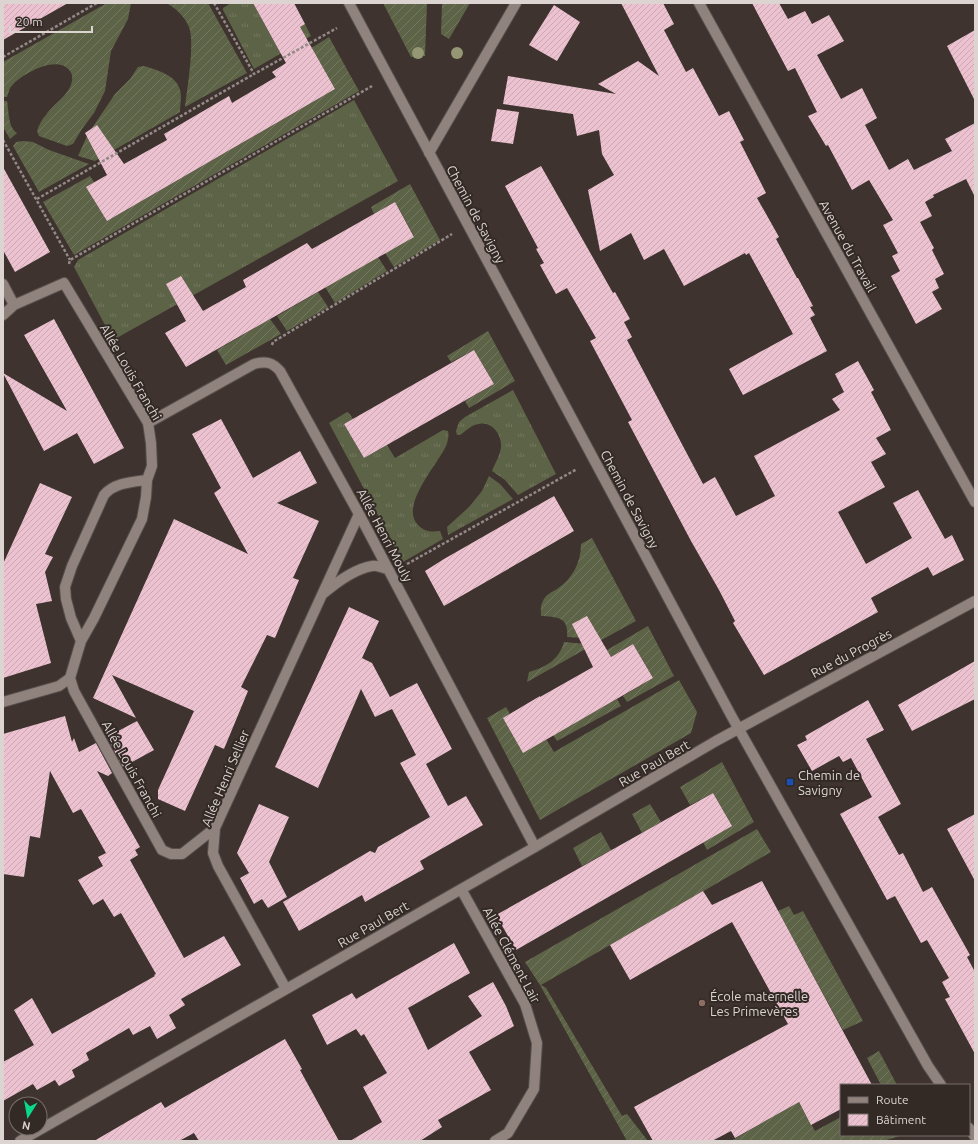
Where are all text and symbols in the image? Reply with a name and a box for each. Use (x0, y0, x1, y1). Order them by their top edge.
scale bar (10, 8, 92, 34)
text: 20 m (16, 15, 43, 28)
street label: Chemin de Savigny (444, 163, 508, 265)
street label: Avenue du Travail (817, 198, 879, 295)
street label: Allée Louis Franchi (98, 322, 164, 422)
street label: Chemin de Savigny (598, 448, 662, 550)
street label: Allée Henri Mouly (355, 486, 415, 584)
street label: Rue du Progrès (808, 626, 894, 680)
street label: Allée Louis Franchi (100, 718, 164, 820)
street label: Allée Henri Sellier (198, 728, 252, 828)
street label: Rue Paul Bert (616, 737, 692, 789)
place label: Chemin de Savigny (798, 768, 860, 797)
marker: Chemin de Savigny (785, 777, 795, 787)
street label: Rue Paul Bert (335, 898, 411, 950)
street label: Allée Clément Lair (481, 905, 543, 1005)
place label: École maternelle Les Primevères (710, 988, 808, 1018)
marker: École maternelle Les Primevères (697, 998, 707, 1008)
legend (840, 1084, 970, 1136)
text: Route (876, 1093, 909, 1106)
north arrow (8, 1096, 48, 1136)
text: Bâtiment (876, 1113, 926, 1126)
text: N (21, 1119, 31, 1132)

